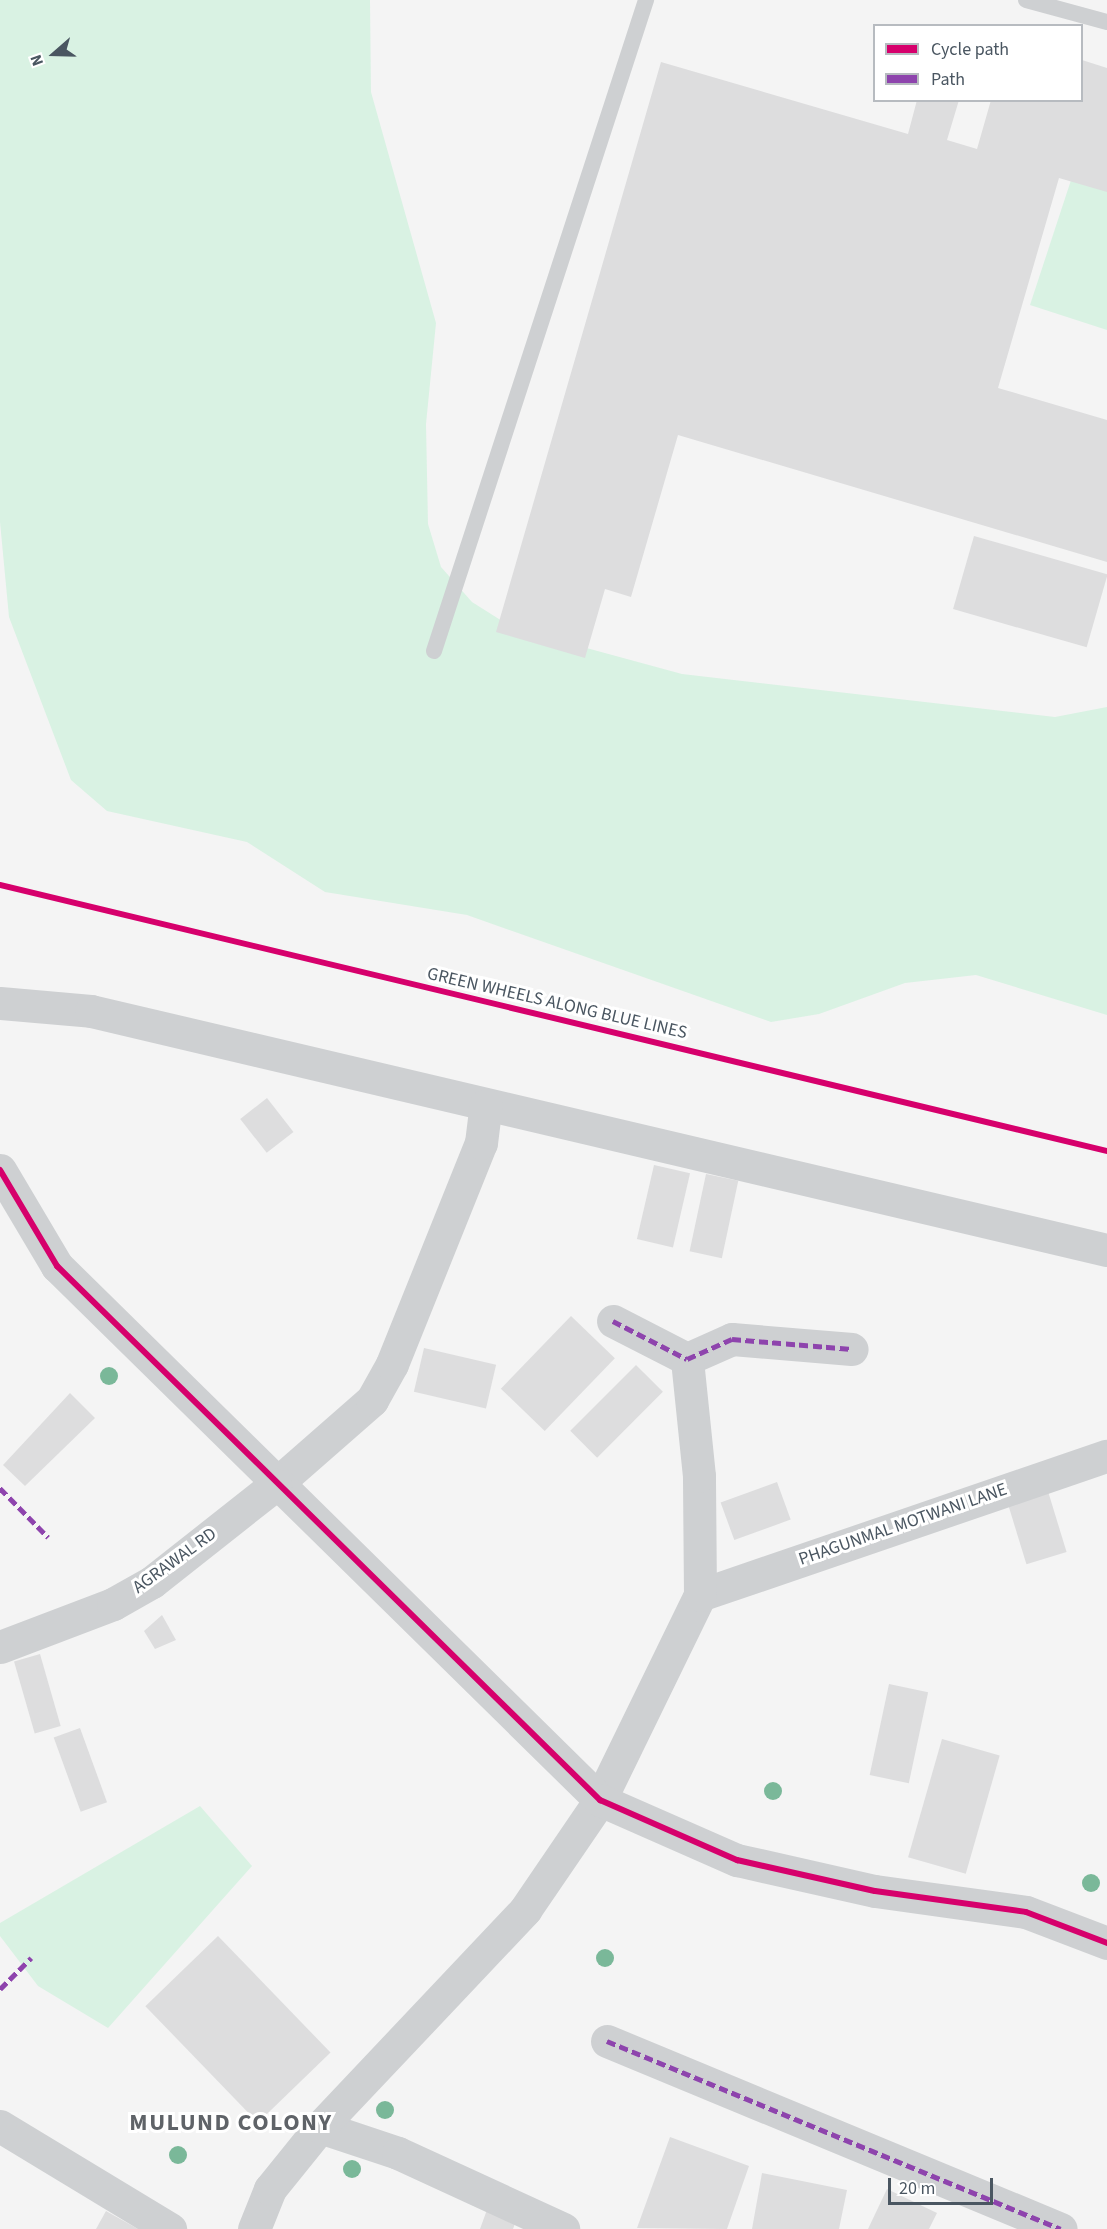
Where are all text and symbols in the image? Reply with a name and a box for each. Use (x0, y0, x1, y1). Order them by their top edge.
north arrow (24, 24, 84, 84)
legend (873, 24, 1083, 102)
text: Cycle path (931, 37, 1009, 62)
text: N (25, 51, 49, 69)
text: Path (931, 67, 965, 92)
street label: GREEN WHEELS ALONG BLUE LINES (425, 964, 689, 1044)
street label: PHAGUNMAL MOTWANI LANE (796, 1479, 1010, 1571)
street label: AGRAWAL RD (129, 1523, 221, 1599)
district label: MULUND COLONY (129, 2109, 333, 2137)
scale bar (891, 2166, 996, 2204)
text: 20 m (899, 2176, 935, 2201)

